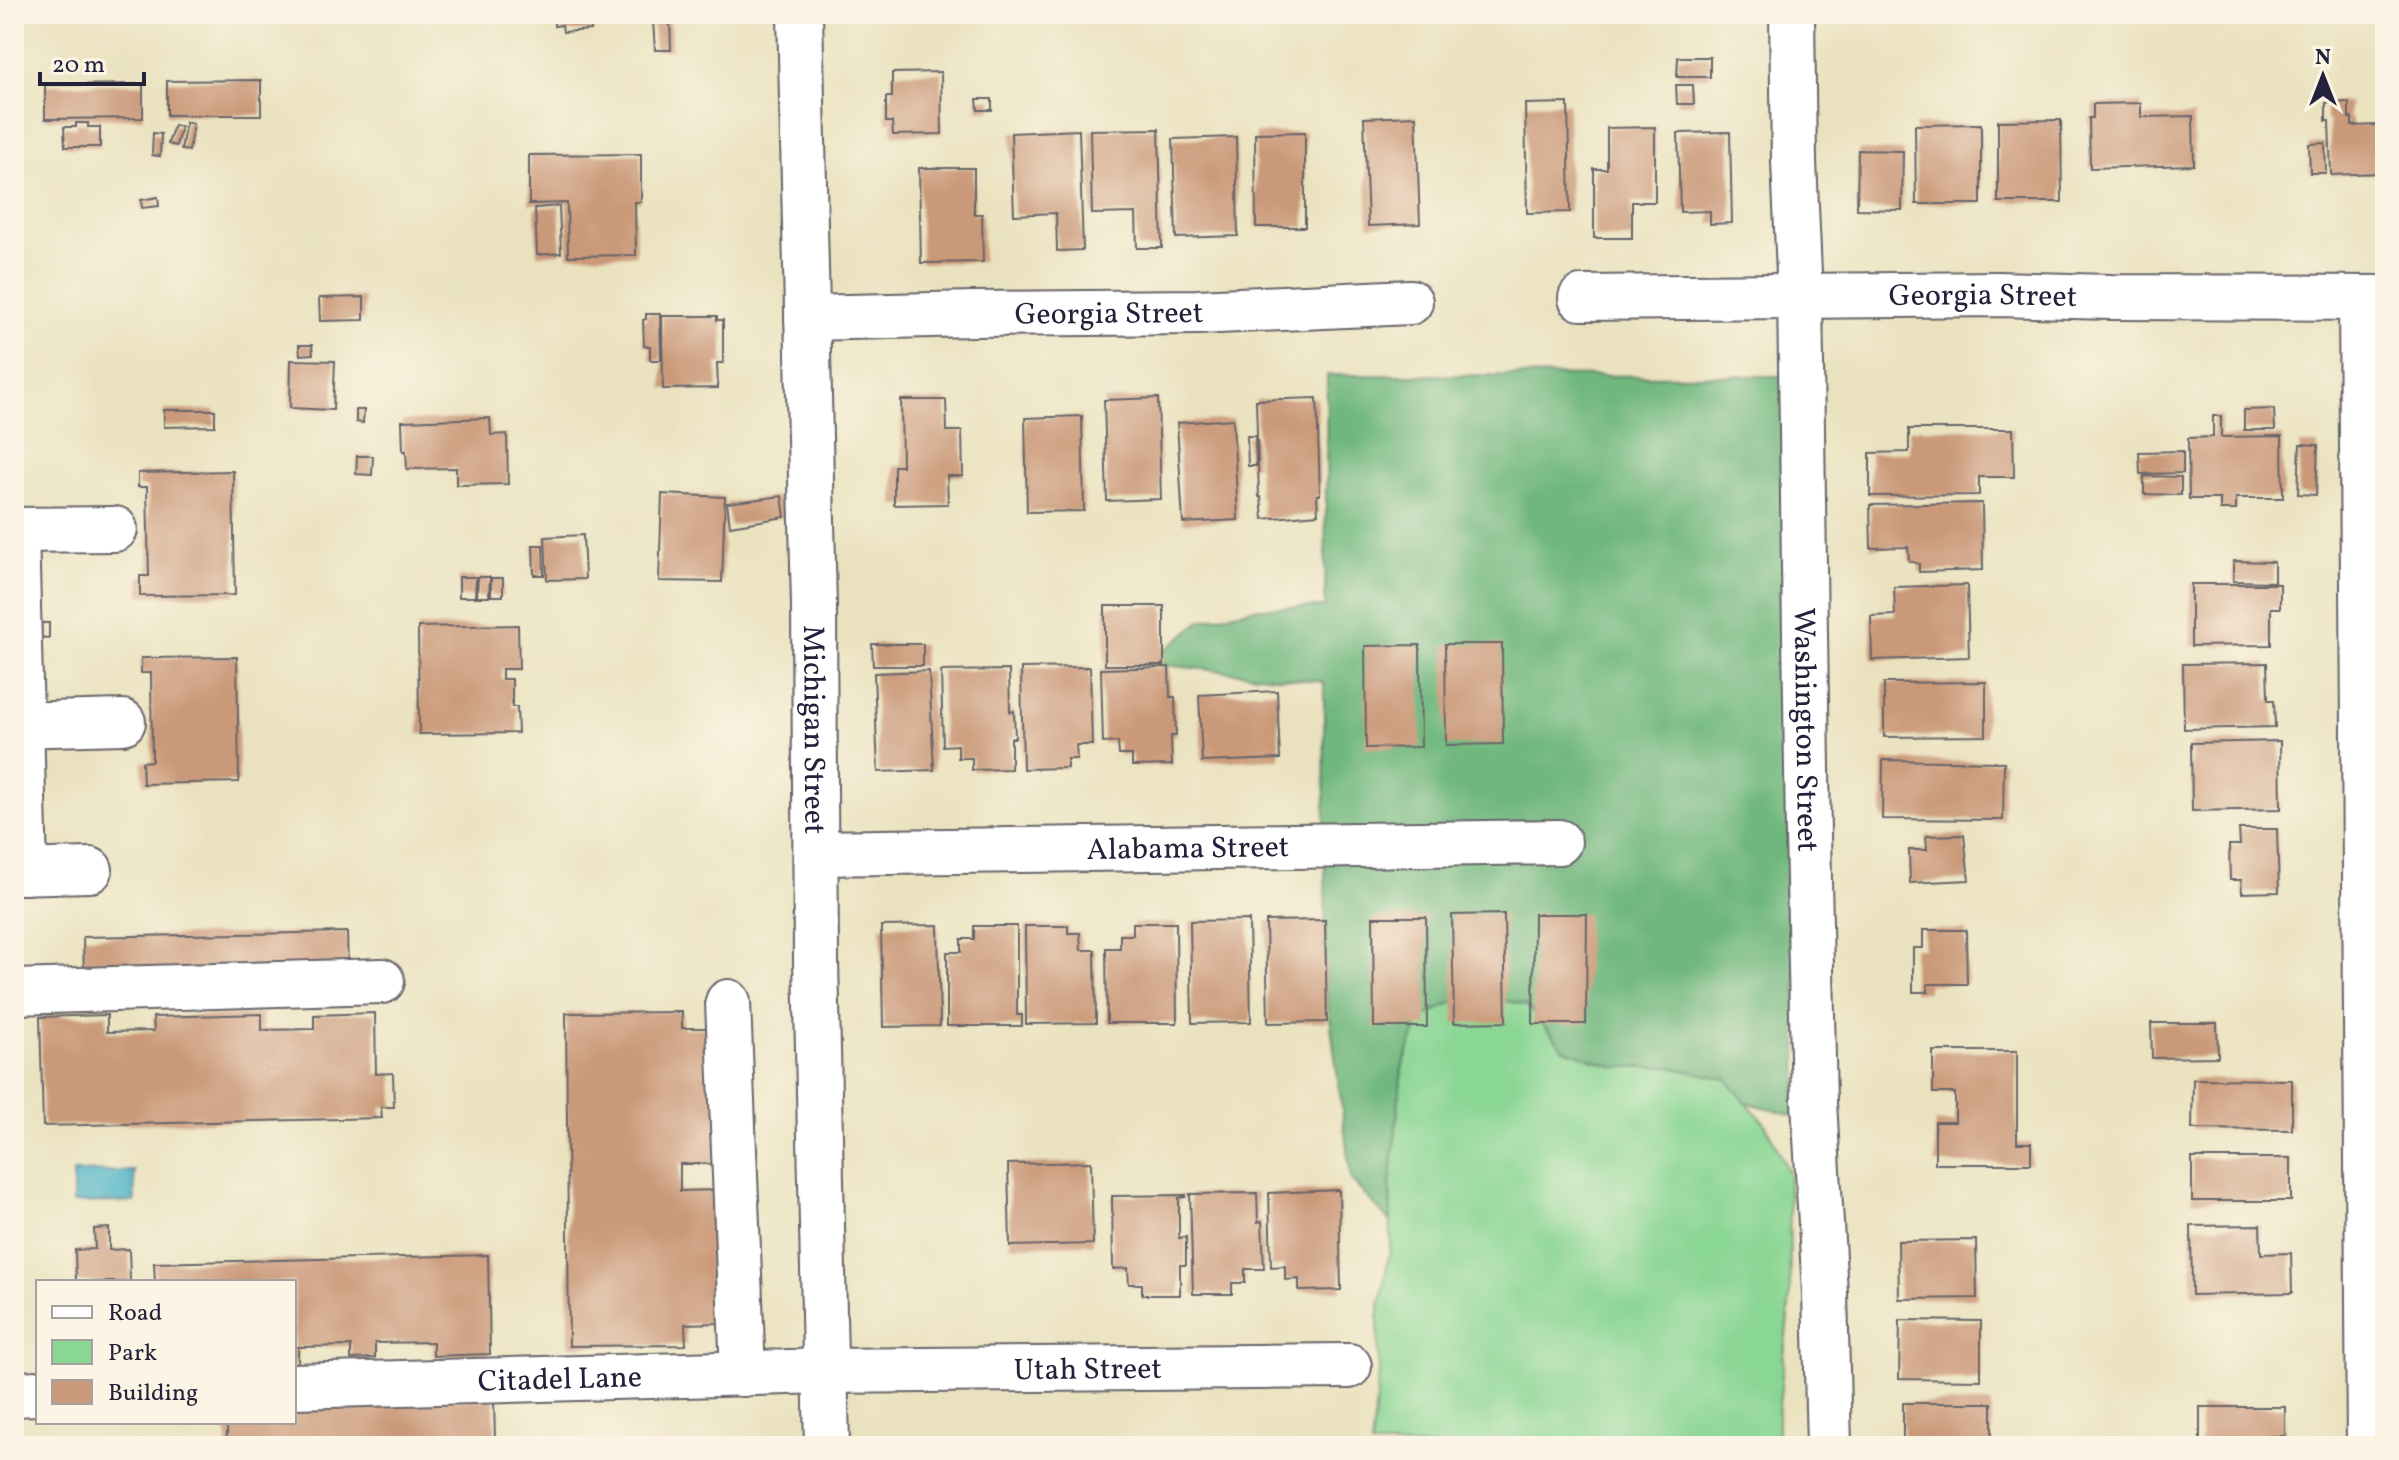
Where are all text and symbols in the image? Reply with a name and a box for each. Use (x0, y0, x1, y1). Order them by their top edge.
scale bar (40, 36, 144, 86)
north arrow (2283, 36, 2363, 116)
text: N (2315, 43, 2331, 74)
text: 20 m (52, 49, 105, 83)
street label: Georgia Street (1888, 275, 2078, 319)
street label: Georgia Street (1014, 293, 1204, 337)
street label: Washington Street (1782, 607, 1827, 853)
street label: Michigan Street (791, 625, 834, 835)
street label: Alabama Street (1086, 827, 1290, 872)
legend (36, 1280, 296, 1424)
text: Road (108, 1297, 162, 1331)
text: Park (108, 1337, 157, 1371)
street label: Utah Street (1013, 1349, 1162, 1392)
street label: Citadel Lane (477, 1357, 643, 1404)
text: Building (108, 1377, 198, 1411)

